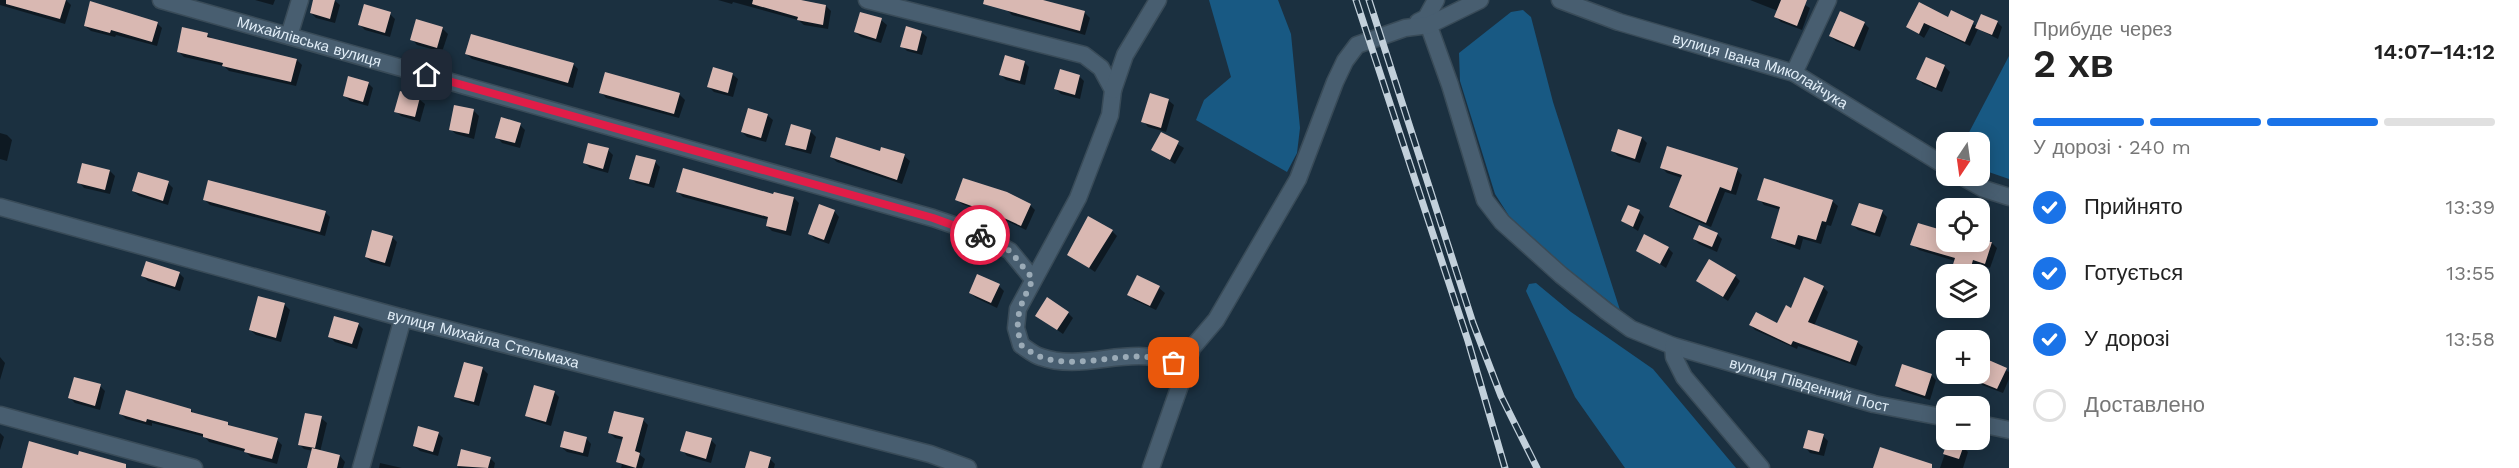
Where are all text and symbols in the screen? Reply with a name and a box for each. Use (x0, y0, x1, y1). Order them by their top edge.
street label: Михайлівська вулиця (235, 13, 383, 71)
text: Прибуде через (2033, 17, 2172, 41)
street label: вулиця Івана Миколайчука (1670, 29, 1852, 113)
text: 14:07–14:12 (2374, 39, 2495, 64)
text: 2 хв (2033, 41, 2114, 86)
pin (401, 49, 452, 100)
icon: home (410, 58, 443, 91)
north arrow (1936, 132, 1990, 186)
map controls (1936, 132, 1990, 450)
text: У дорозі · 240 m (2033, 135, 2191, 159)
icon: check (2033, 191, 2066, 224)
text: Прийнято (2084, 194, 2183, 219)
text: 13:39 (2446, 195, 2495, 219)
button: locate (1936, 198, 1990, 252)
courier (950, 205, 1010, 265)
icon: bike (964, 219, 997, 252)
icon: check (2033, 257, 2066, 290)
text: Готується (2084, 260, 2183, 285)
text: 13:55 (2446, 261, 2495, 285)
button: layers (1936, 264, 1990, 318)
street label: вулиця Михайла Стельмаха (385, 305, 582, 372)
icon: check (2033, 323, 2066, 356)
text: У дорозі (2084, 326, 2170, 351)
text: 13:58 (2446, 327, 2495, 351)
button: + (1936, 330, 1990, 384)
pin (1148, 337, 1199, 388)
icon: bag (1157, 346, 1190, 379)
street label: вулиця Південний Пост (1728, 354, 1891, 416)
text: Доставлено (2084, 392, 2205, 417)
button: − (1936, 396, 1990, 450)

